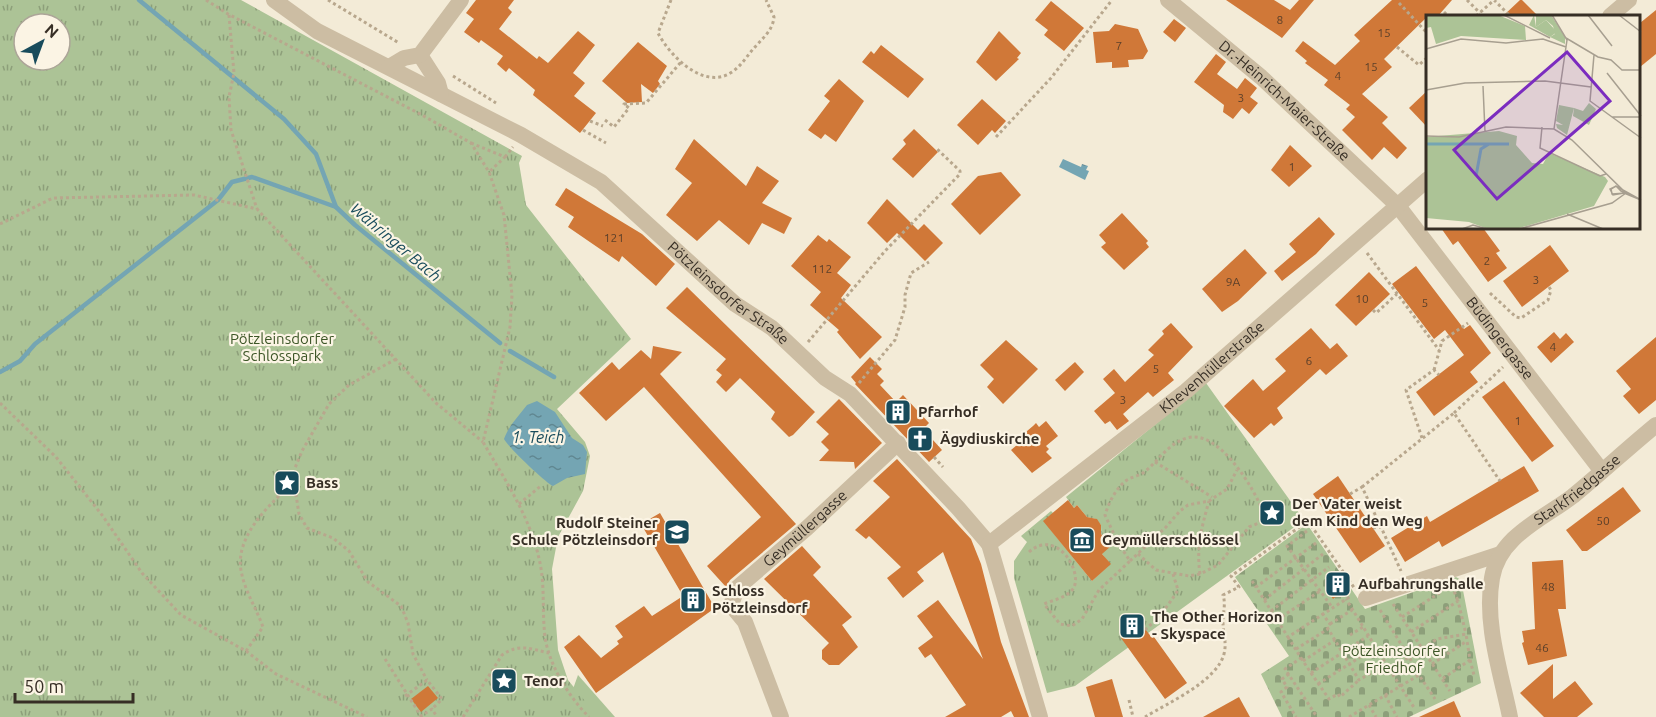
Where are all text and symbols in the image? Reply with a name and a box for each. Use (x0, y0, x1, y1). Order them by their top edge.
north arrow (12, 12, 72, 72)
house number: 8 (1277, 13, 1284, 26)
inset map (1426, 15, 1641, 230)
text: N (41, 20, 62, 41)
house number: 15 (1377, 26, 1391, 39)
street label: Dr.-Heinrich-Maier-Straße (1216, 37, 1354, 164)
house number: 7 (1116, 39, 1122, 52)
house number: 15 (1364, 60, 1378, 73)
house number: 4 (1335, 69, 1342, 82)
house number: 3 (1238, 91, 1244, 104)
house number: 1 (1289, 160, 1295, 173)
water label: Währinger Bach (347, 199, 445, 285)
house number: 121 (604, 231, 624, 244)
street label: Pötzleinsdorfer Straße (664, 238, 793, 348)
house number: 2 (1484, 254, 1490, 267)
house number: 112 (812, 262, 832, 275)
house number: 3 (1533, 273, 1539, 286)
house number: 9A (1226, 275, 1240, 288)
house number: 10 (1355, 292, 1369, 305)
street label: Büdingergasse (1463, 294, 1537, 383)
house number: 5 (1422, 296, 1428, 309)
street label: Khevenhüllerstraße (1156, 317, 1268, 416)
park label: Pötzleinsdorfer Schlosspark (230, 330, 334, 364)
house number: 4 (1550, 340, 1557, 353)
house number: 6 (1306, 354, 1313, 367)
house number: 5 (1153, 362, 1159, 375)
house number: 3 (1120, 393, 1126, 406)
building icon: Pfarrhof (883, 397, 913, 427)
place label: Pfarrhof (918, 403, 979, 420)
house number: 1 (1515, 414, 1521, 427)
church icon: Ägydiuskirche (905, 424, 935, 454)
water label: 1. Teich (512, 428, 564, 446)
place label: Ägydiuskirche (940, 430, 1039, 447)
street label: Starkfriedgasse (1531, 451, 1623, 528)
place icon: Bass (272, 468, 302, 498)
place label: Bass (306, 474, 338, 491)
street label: Geymüllergasse (759, 486, 850, 570)
place label: Der Vater weist dem Kind den Weg (1292, 495, 1423, 529)
place icon: Der Vater weist dem Kind den Weg (1257, 498, 1287, 528)
place label: Rudolf Steiner Schule Pötzleinsdorf (512, 514, 659, 548)
house number: 50 (1596, 514, 1610, 527)
school or university icon: Rudolf Steiner Schule Pötzleinsdorf (662, 517, 692, 547)
museum icon: Geymüllerschlössel (1067, 525, 1097, 555)
place label: Geymüllerschlössel (1102, 531, 1239, 548)
building icon: Aufbahrungshalle (1323, 569, 1353, 599)
place label: Aufbahrungshalle (1358, 575, 1484, 592)
house number: 48 (1541, 580, 1555, 593)
place label: Schloss Pötzleinsdorf (712, 582, 809, 616)
building icon: Schloss Pötzleinsdorf (678, 585, 708, 615)
place label: The Other Horizon - Skyspace (1152, 608, 1283, 642)
building icon: The Other Horizon - Skyspace (1117, 611, 1147, 641)
house number: 46 (1535, 641, 1549, 654)
park label: Pötzleinsdorfer Friedhof (1342, 642, 1446, 676)
scale bar (15, 666, 134, 704)
place icon: Tenor (489, 666, 519, 696)
place label: Tenor (524, 672, 565, 689)
text: 50 m (24, 676, 64, 696)

